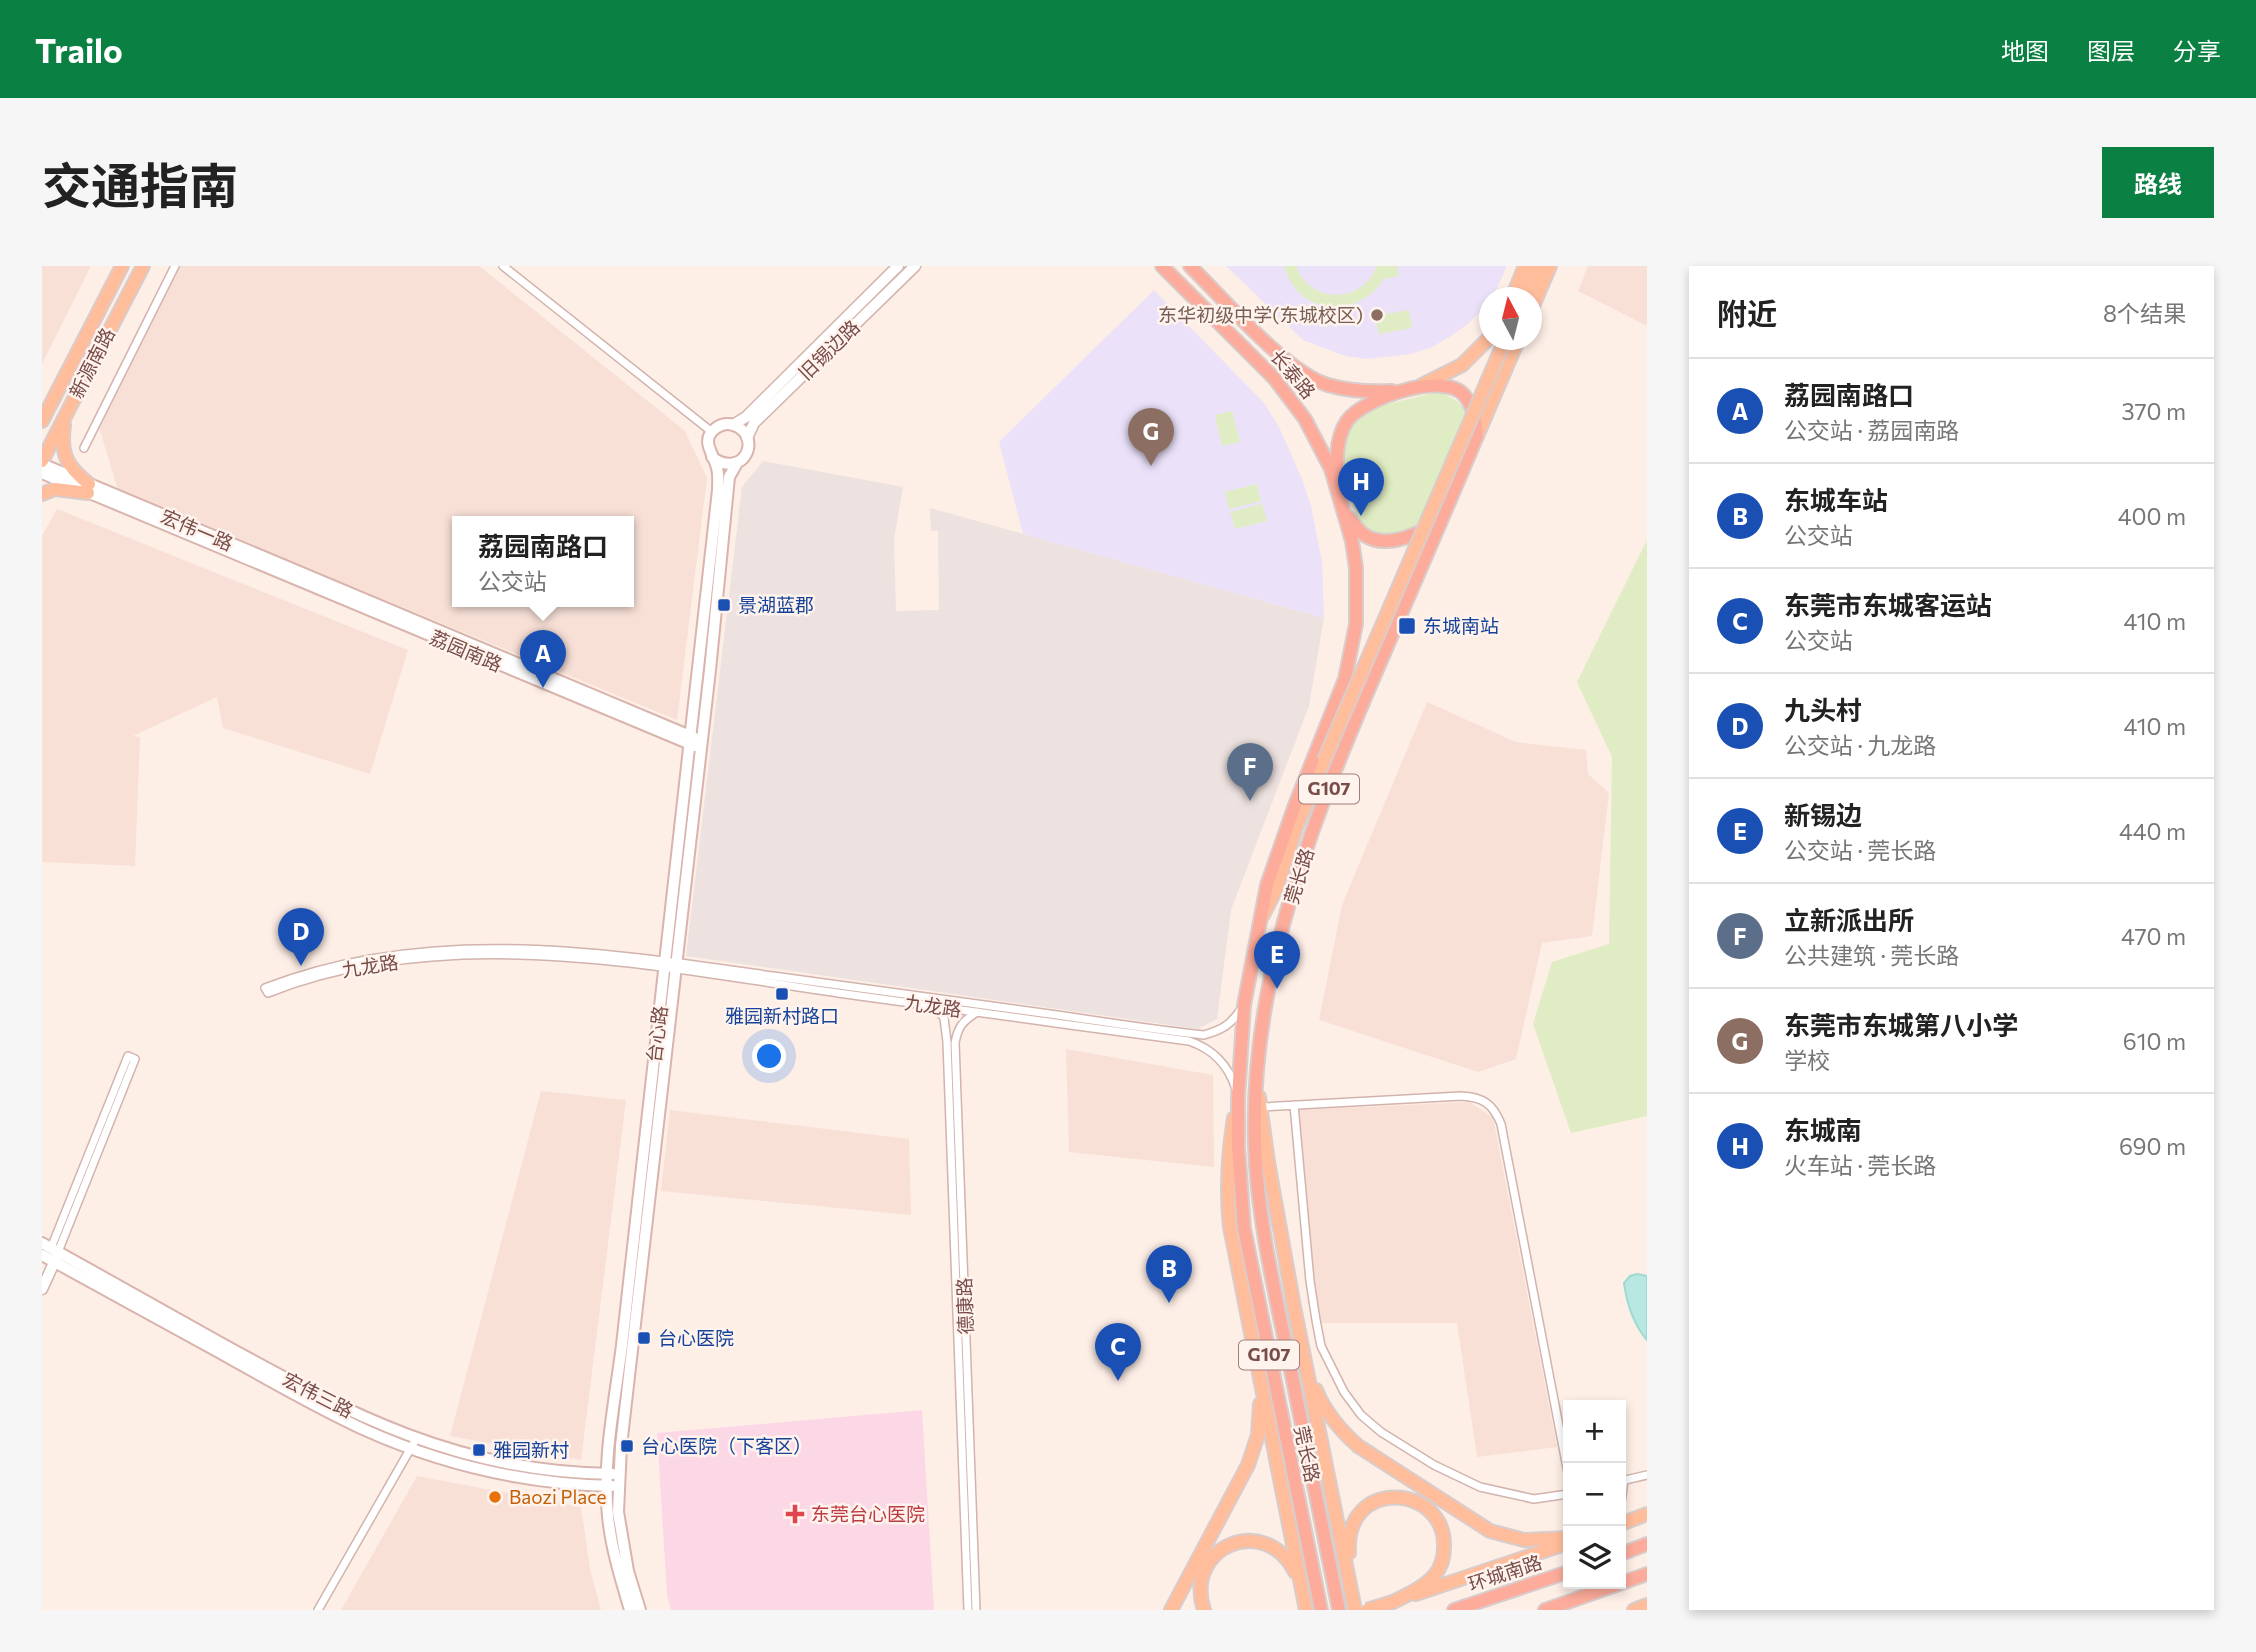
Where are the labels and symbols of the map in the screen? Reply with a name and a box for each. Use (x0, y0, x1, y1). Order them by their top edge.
north arrow (1479, 287, 1542, 350)
place label: 东华初级中学(东城校区) (1158, 303, 1363, 326)
marker: 东华初级中学(东城校区) (1369, 307, 1385, 323)
street label: 旧锡边路 (793, 315, 864, 384)
street label: 新源南路 (64, 324, 119, 402)
street label: 长泰路 (1266, 344, 1321, 403)
pin: G (1128, 408, 1174, 466)
pin: H (1338, 458, 1384, 516)
street label: 宏伟一路 (158, 504, 237, 555)
place label: 景湖蓝郡 (738, 593, 814, 616)
marker: 景湖蓝郡 (716, 597, 732, 613)
place label: 东城南站 (1423, 614, 1499, 637)
marker: 东城南站 (1397, 616, 1417, 636)
street label: 荔园南路 (427, 625, 506, 676)
pin: A (520, 630, 566, 688)
pin: F (1227, 743, 1273, 801)
road number: G107 (1299, 774, 1359, 804)
street label: 莞长路 (1279, 845, 1318, 906)
pin: D (278, 908, 324, 966)
pin: E (1254, 931, 1300, 989)
street label: 九龙路 (340, 950, 400, 981)
marker: 雅园新村路口 (774, 986, 790, 1002)
street label: 九龙路 (903, 990, 963, 1021)
street label: 台心路 (642, 1004, 671, 1064)
place label: 雅园新村路口 (725, 1004, 839, 1027)
your location (752, 1039, 786, 1073)
pin: B (1146, 1245, 1192, 1303)
street label: 德康路 (952, 1277, 977, 1335)
pin: C (1095, 1323, 1141, 1381)
place label: 台心医院 (658, 1326, 734, 1349)
marker: 台心医院 (636, 1330, 652, 1346)
road number: G107 (1239, 1340, 1299, 1370)
street label: 宏伟三路 (279, 1367, 357, 1422)
street label: 莞长路 (1290, 1424, 1325, 1484)
place label: 台心医院（下客区） (641, 1434, 812, 1457)
place label: 雅园新村 (493, 1438, 569, 1461)
marker: 台心医院（下客区） (619, 1438, 635, 1454)
marker: 雅园新村 (471, 1442, 487, 1458)
place label: Baozi Place (509, 1485, 607, 1508)
marker: Baozi Place (487, 1489, 503, 1505)
place label: 东莞台心医院 (811, 1502, 925, 1525)
marker: 东莞台心医院 (785, 1504, 805, 1524)
street label: 环城南路 (1465, 1550, 1545, 1595)

